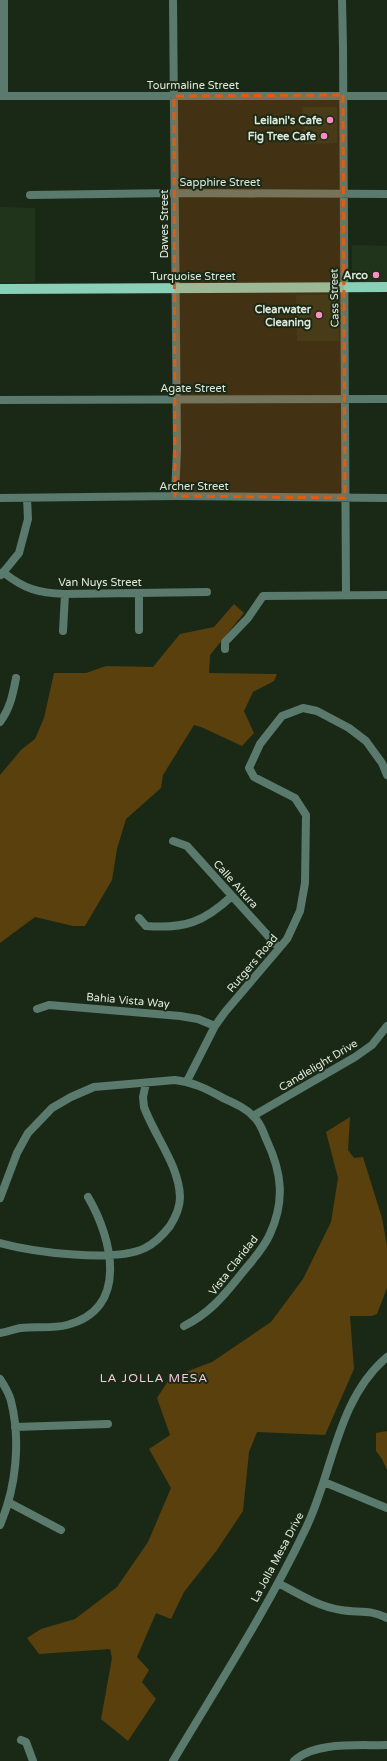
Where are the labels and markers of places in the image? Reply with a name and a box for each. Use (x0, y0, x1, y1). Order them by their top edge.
place label: Leilani's Cafe (254, 114, 323, 127)
marker: Leilani's Cafe (325, 115, 335, 125)
place label: Fig Tree Cafe (248, 130, 317, 144)
marker: Fig Tree Cafe (319, 131, 329, 141)
place label: Arco (343, 269, 368, 282)
marker: Arco (371, 270, 381, 280)
place label: Clearwater Cleaning (255, 303, 312, 330)
marker: Clearwater Cleaning (314, 310, 324, 320)

